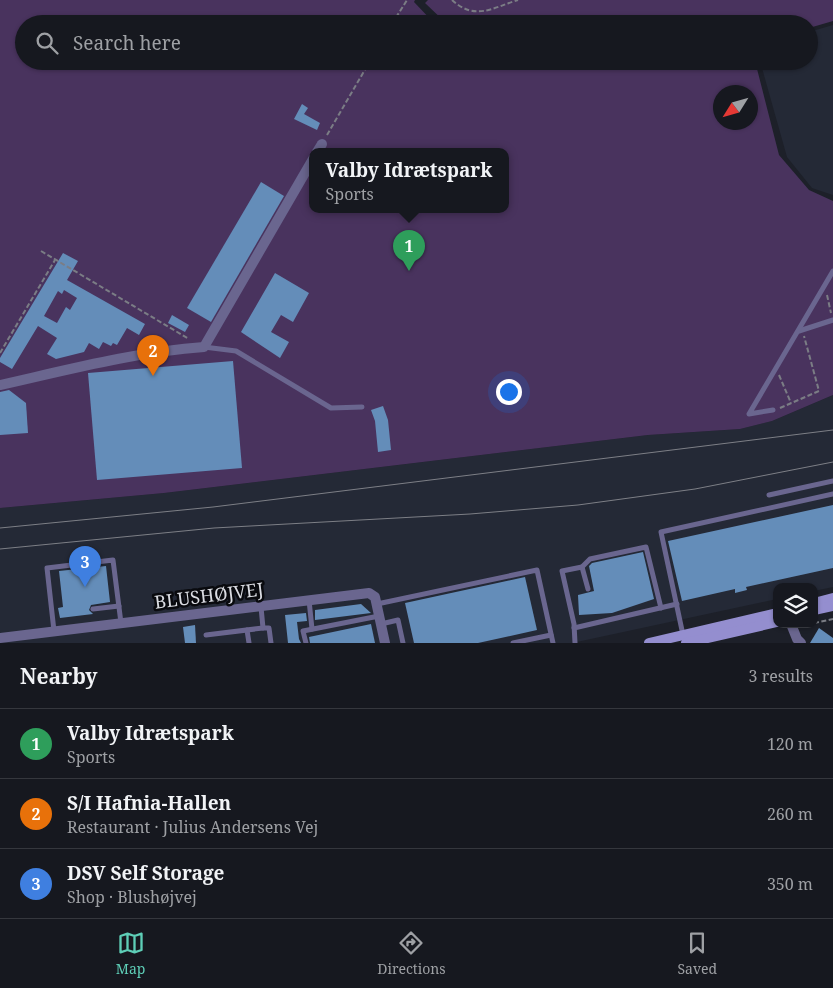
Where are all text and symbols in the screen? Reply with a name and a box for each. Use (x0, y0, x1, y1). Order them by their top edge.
search box (15, 15, 818, 70)
icon: search (33, 29, 61, 57)
text: Search here (73, 30, 181, 56)
north arrow (713, 85, 758, 130)
popup (309, 148, 509, 213)
text: Valby Idrætspark (326, 157, 492, 183)
text: Sports (326, 183, 374, 205)
pin: 1 (393, 230, 425, 271)
pin: 2 (137, 335, 169, 376)
your location (496, 379, 522, 405)
pin: 3 (69, 546, 101, 587)
street label: BLUSHØJVEJ (153, 576, 265, 614)
map controls (773, 583, 818, 628)
button: layers (773, 583, 818, 628)
text: Nearby (20, 662, 98, 690)
text: 3 results (749, 665, 813, 687)
text: Valby Idrætspark (67, 720, 234, 746)
text: 1 (31, 733, 41, 755)
text: 120 m (767, 733, 813, 755)
text: Sports (67, 746, 115, 768)
text: S/I Hafnia-Hallen (67, 790, 231, 816)
text: 2 (31, 803, 41, 825)
text: 260 m (767, 803, 813, 825)
text: Restaurant · Julius Andersens Vej (67, 816, 318, 838)
text: DSV Self Storage (67, 860, 224, 886)
text: 3 (31, 873, 41, 895)
text: 350 m (767, 873, 813, 895)
text: Shop · Blushøjvej (67, 886, 197, 908)
tab: Map (116, 929, 145, 978)
tab: Directions (377, 929, 446, 978)
tab: Saved (677, 929, 717, 978)

